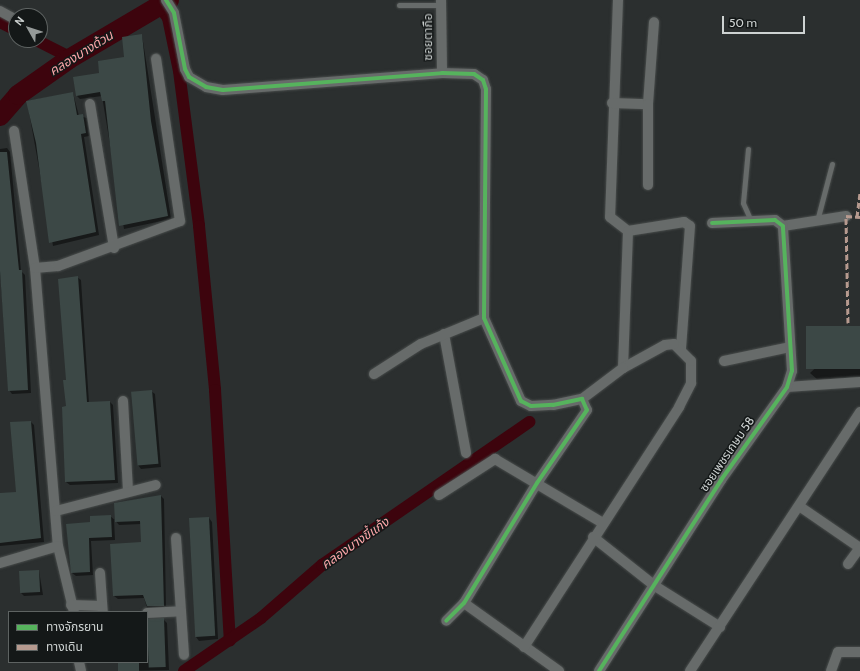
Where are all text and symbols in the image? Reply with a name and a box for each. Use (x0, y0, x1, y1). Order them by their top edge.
north arrow (8, 8, 48, 48)
scale bar (724, 8, 807, 34)
street label: ซอยตากือ (421, 13, 435, 61)
text: N (12, 14, 27, 29)
text: 50 m (729, 15, 757, 30)
water label: คลองบางด้วน (46, 27, 116, 79)
street label: ซอยเพชรเกษม 58 (697, 414, 757, 494)
water label: คลองบางขี้แก้ง (318, 514, 392, 572)
legend (8, 611, 148, 663)
text: ทางจักรยาน (46, 619, 103, 634)
text: ทางเดิน (46, 639, 83, 654)

